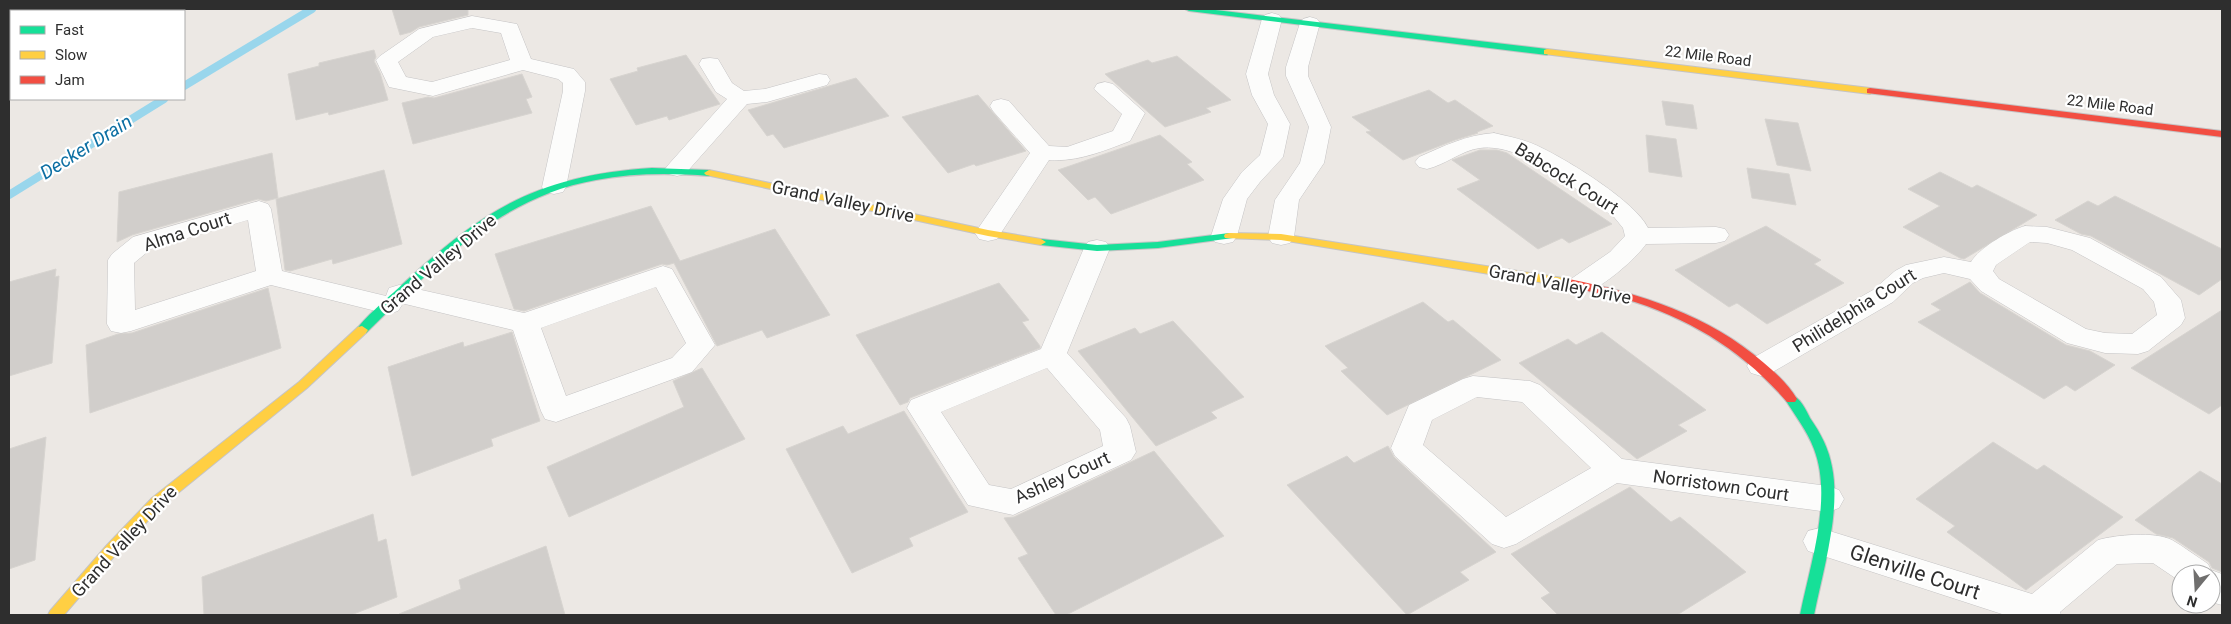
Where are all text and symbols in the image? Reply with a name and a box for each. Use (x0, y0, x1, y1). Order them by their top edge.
legend (10, 10, 185, 100)
text: Fast (55, 21, 84, 39)
street label: 22 Mile Road (1664, 42, 1752, 70)
text: Slow (55, 46, 87, 64)
text: Jam (55, 71, 85, 89)
street label: 22 Mile Road (2066, 91, 2154, 119)
water label: Decker Drain (36, 110, 136, 184)
street label: Babcock Court (1511, 138, 1623, 218)
street label: Grand Valley Drive (770, 176, 916, 226)
street label: Alma Court (141, 207, 233, 255)
street label: Grand Valley Drive (376, 209, 500, 319)
street label: Grand Valley Drive (1487, 260, 1633, 308)
street label: Philidelphia Court (1788, 264, 1920, 356)
street label: Ashley Court (1011, 447, 1113, 507)
street label: Norristown Court (1652, 465, 1791, 505)
street label: Grand Valley Drive (67, 481, 181, 601)
street label: Glenville Court (1847, 540, 1983, 604)
north arrow (2171, 564, 2221, 614)
text: N (2185, 592, 2199, 611)

